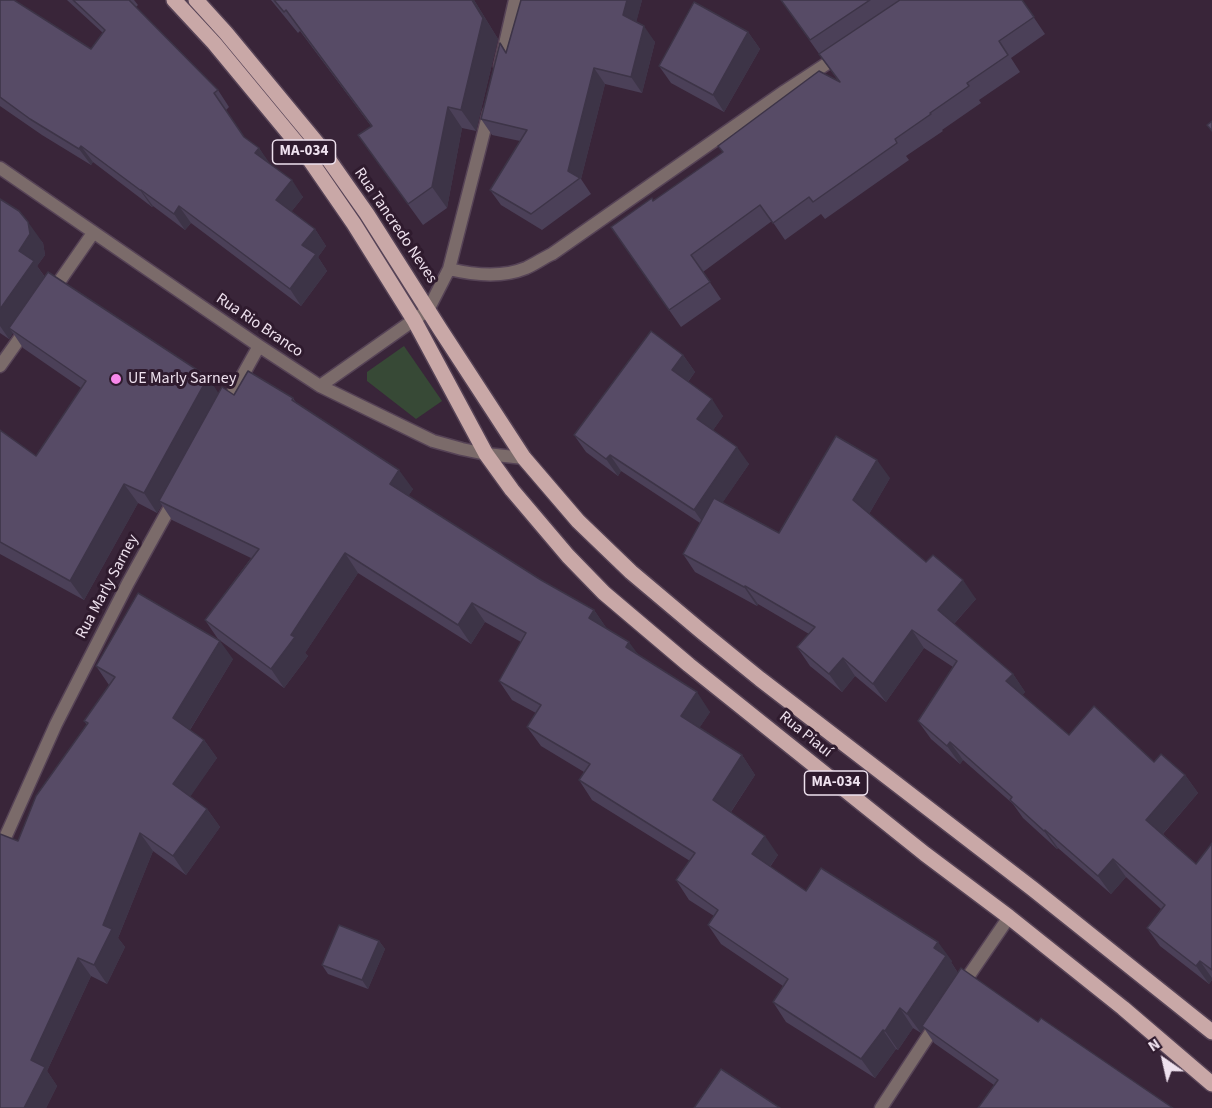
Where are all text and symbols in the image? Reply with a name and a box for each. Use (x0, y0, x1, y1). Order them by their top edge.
road number: MA-034 (272, 140, 336, 164)
street label: Rua Tancredo Neves (349, 165, 441, 287)
street label: Rua Rio Branco (212, 290, 306, 362)
place label: UE Marly Sarney (128, 369, 236, 389)
marker: UE Marly Sarney (109, 372, 123, 386)
street label: Rua Marly Sarney (72, 532, 144, 642)
street label: Rua Piauí (775, 708, 835, 762)
road number: MA-034 (804, 771, 868, 795)
north arrow (1134, 1030, 1194, 1090)
text: N (1143, 1033, 1164, 1057)

